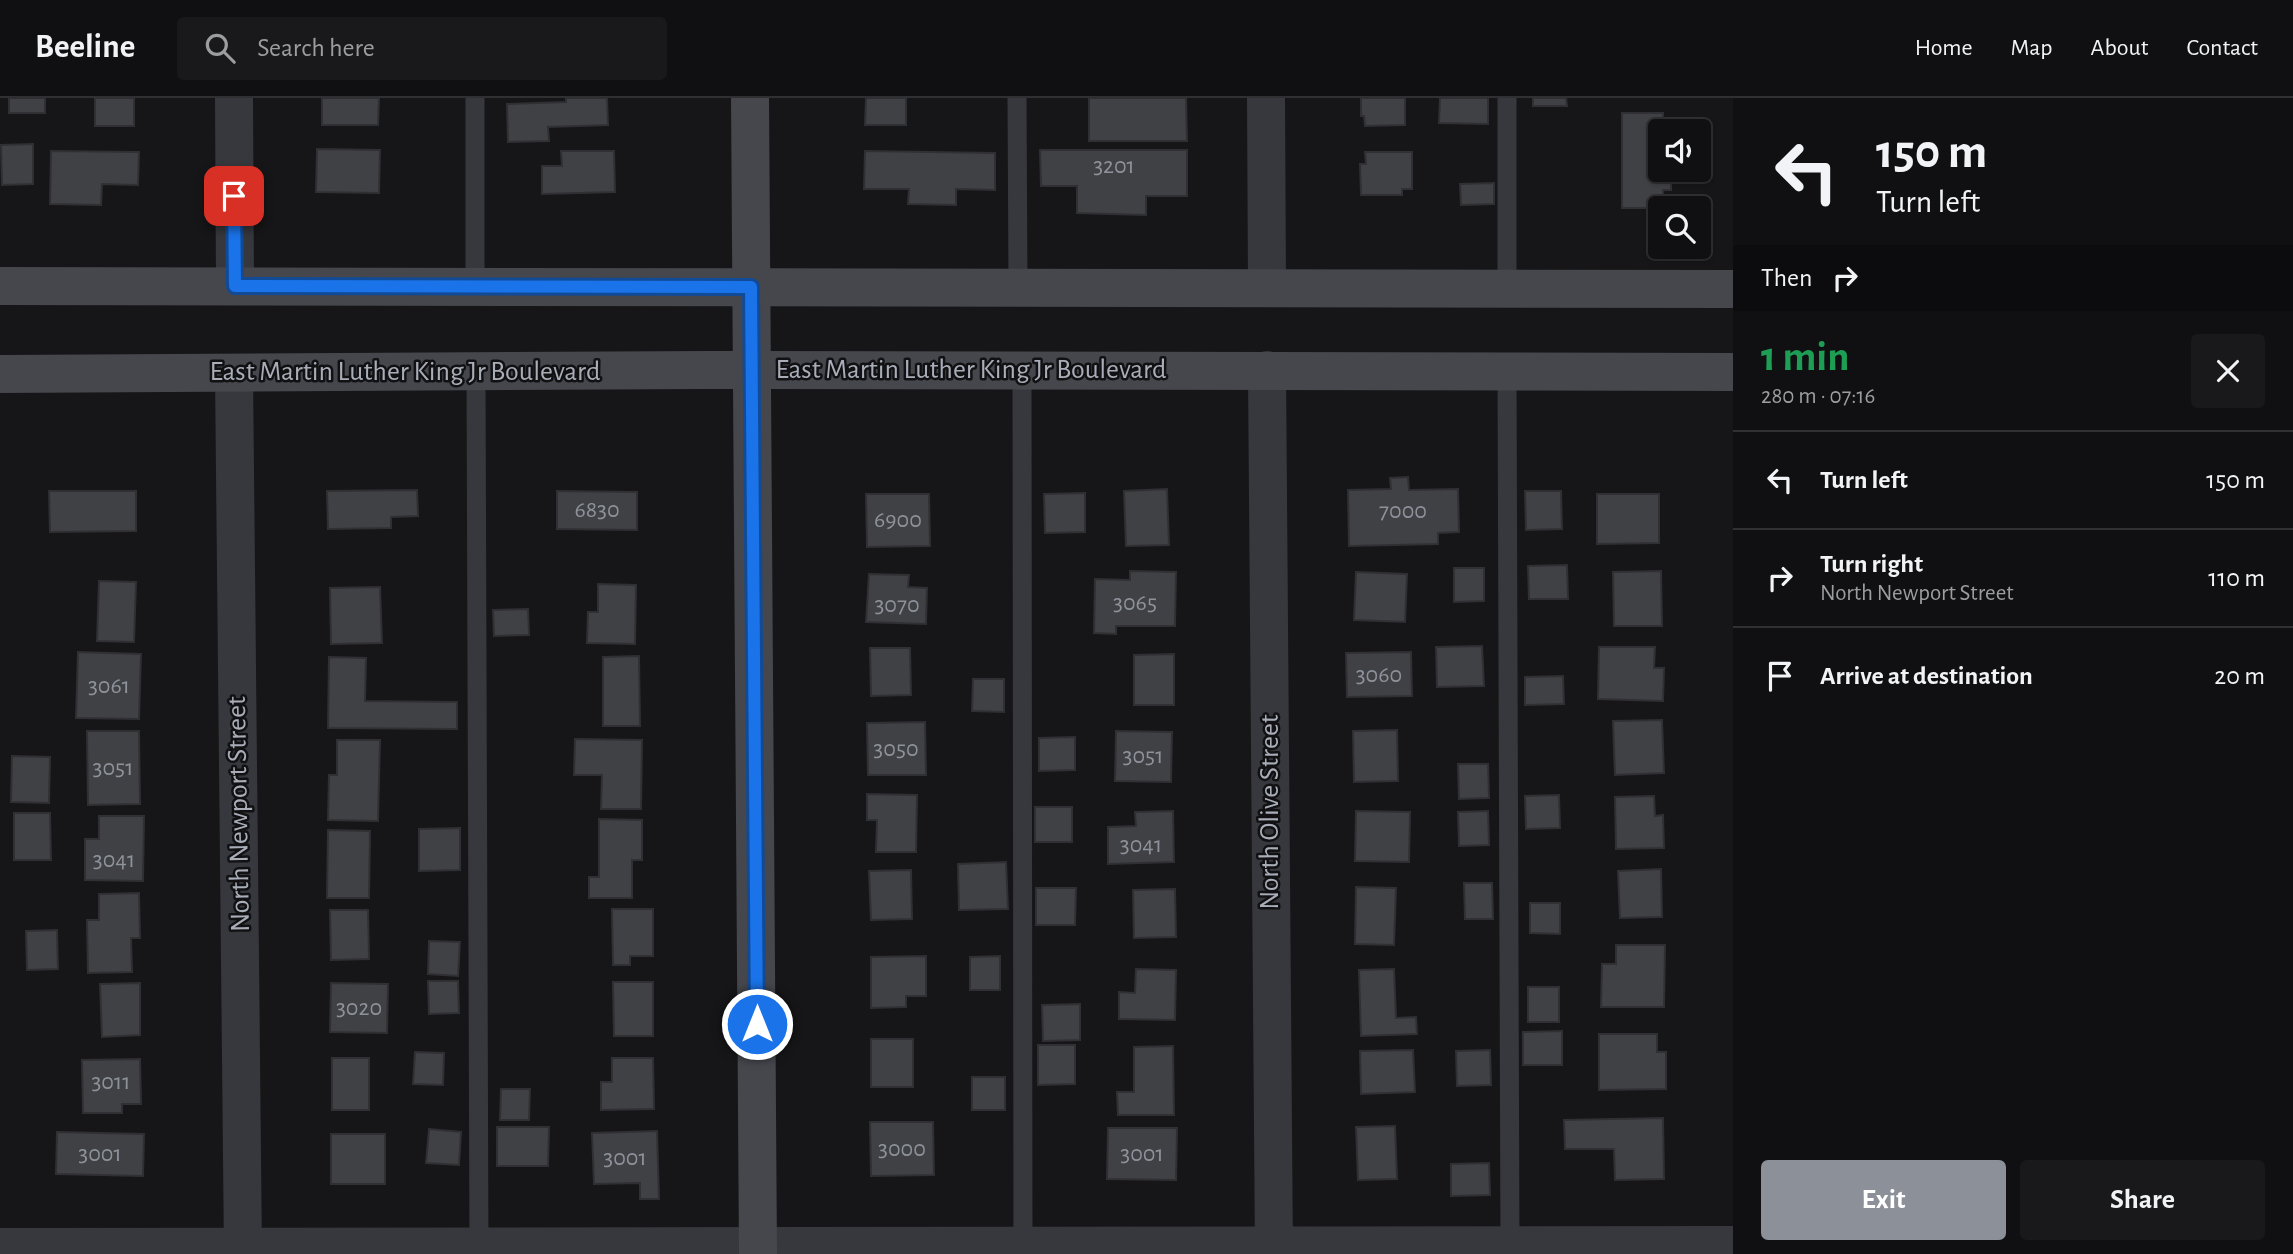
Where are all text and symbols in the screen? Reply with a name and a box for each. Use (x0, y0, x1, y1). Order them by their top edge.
search box (177, 17, 667, 80)
icon: search (201, 29, 239, 67)
text: Beeline (35, 31, 135, 64)
text: Search here (257, 35, 375, 61)
text: Home (1915, 36, 1973, 60)
text: Map (2011, 36, 2053, 60)
text: About (2091, 36, 2148, 60)
text: Contact (2186, 36, 2258, 60)
map controls (1648, 119, 1711, 259)
button: sound (1648, 119, 1711, 182)
icon: left (1761, 126, 1852, 217)
text: 150 m (1876, 128, 1987, 177)
house number: 3201 (1093, 154, 1135, 178)
pin (204, 166, 264, 226)
icon: arrive (215, 177, 253, 215)
text: Turn left (1876, 186, 1980, 218)
button: search (1648, 196, 1711, 259)
icon: right (1826, 259, 1864, 297)
text: Then (1761, 265, 1812, 291)
button: close (2191, 334, 2265, 408)
text: 1 min (1761, 336, 1850, 378)
street label: East Martin Luther King Jr Boulevard (775, 356, 1167, 384)
street label: East Martin Luther King Jr Boulevard (209, 358, 601, 386)
text: 280 m · 07:16 (1761, 385, 1875, 408)
icon: left (1761, 461, 1799, 499)
text: Turn left (1820, 467, 1908, 493)
text: 150 m (2206, 467, 2265, 493)
house number: 6830 (574, 498, 620, 522)
house number: 7000 (1379, 499, 1427, 523)
house number: 6900 (874, 508, 922, 532)
text: Turn right (1820, 551, 1923, 577)
icon: right (1761, 559, 1799, 597)
text: 110 m (2208, 565, 2265, 591)
text: North Newport Street (1820, 582, 2014, 605)
house number: 3065 (1113, 591, 1157, 615)
house number: 3070 (874, 593, 920, 617)
icon: arrive (1761, 657, 1799, 695)
house number: 3060 (1356, 663, 1402, 687)
text: Arrive at destination (1820, 663, 2033, 689)
text: 20 m (2214, 663, 2265, 689)
house number: 3061 (88, 674, 130, 698)
street label: North Newport Street (223, 696, 255, 932)
street label: North Olive Street (1256, 714, 1284, 910)
house number: 3050 (873, 737, 919, 761)
house number: 3051 (1123, 744, 1163, 768)
house number: 3051 (93, 756, 133, 780)
house number: 3041 (1120, 833, 1162, 857)
house number: 3041 (93, 848, 135, 872)
position arrow (720, 987, 794, 1061)
house number: 3020 (336, 996, 382, 1020)
house number: 3011 (91, 1070, 131, 1094)
house number: 3000 (878, 1137, 926, 1161)
house number: 3001 (78, 1142, 122, 1166)
house number: 3001 (1120, 1142, 1164, 1166)
house number: 3001 (603, 1146, 647, 1170)
button: Exit (1761, 1160, 2006, 1240)
button: Share (2020, 1160, 2265, 1240)

